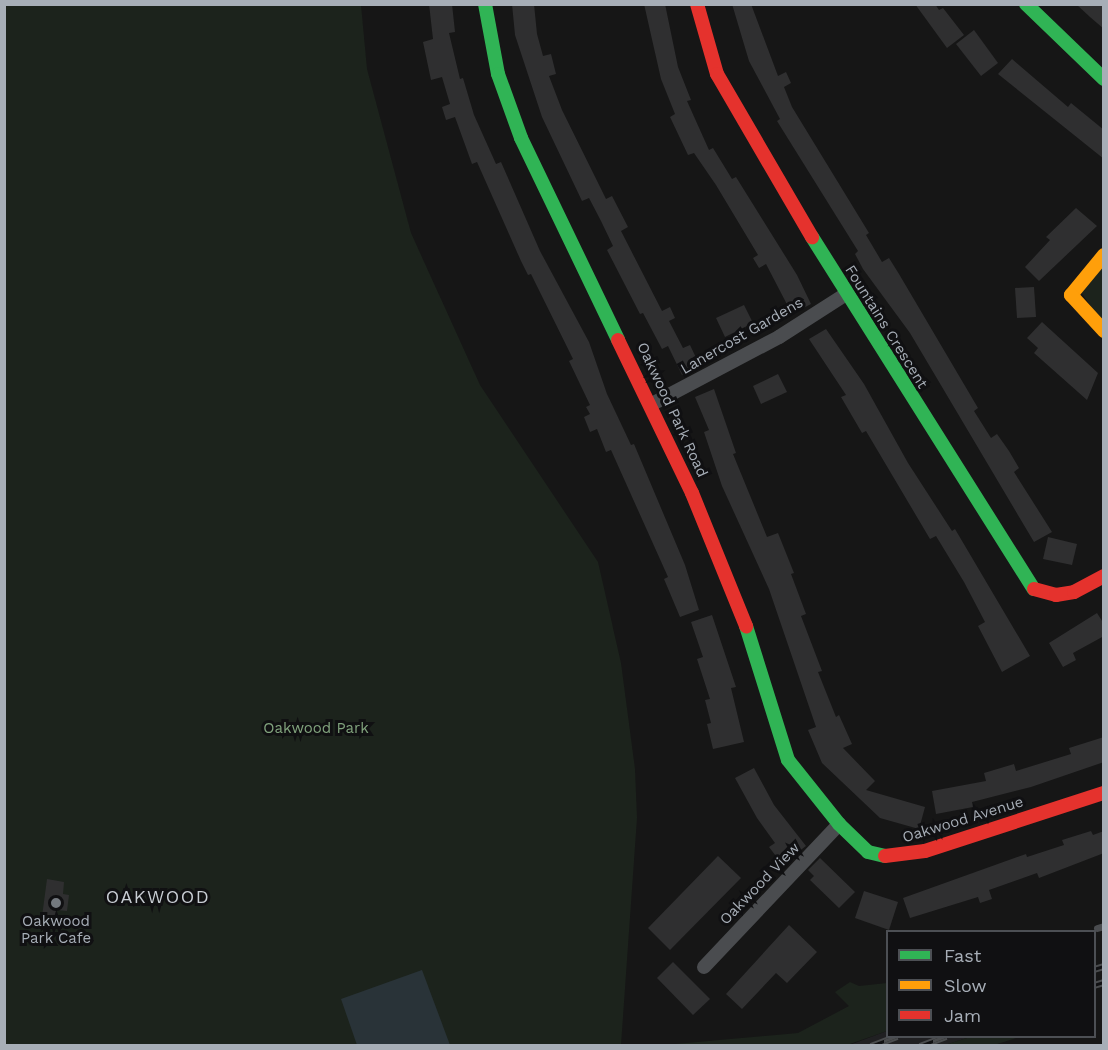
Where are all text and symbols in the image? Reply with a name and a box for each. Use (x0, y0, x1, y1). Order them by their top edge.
street label: Fountains Crescent (841, 262, 931, 392)
street label: Lanercost Gardens (678, 294, 806, 378)
street label: Oakwood Park Road (633, 340, 711, 480)
park label: Oakwood Park (263, 720, 369, 738)
street label: Oakwood Avenue (900, 793, 1026, 847)
street label: Oakwood View (716, 839, 804, 929)
district label: OAKWOOD (106, 886, 210, 908)
marker: Oakwood Park Cafe (49, 896, 63, 910)
place label: Oakwood Park Cafe (21, 912, 91, 947)
legend (886, 930, 1096, 1038)
text: Fast (944, 945, 981, 966)
text: Slow (944, 975, 987, 996)
text: Jam (944, 1005, 981, 1026)

